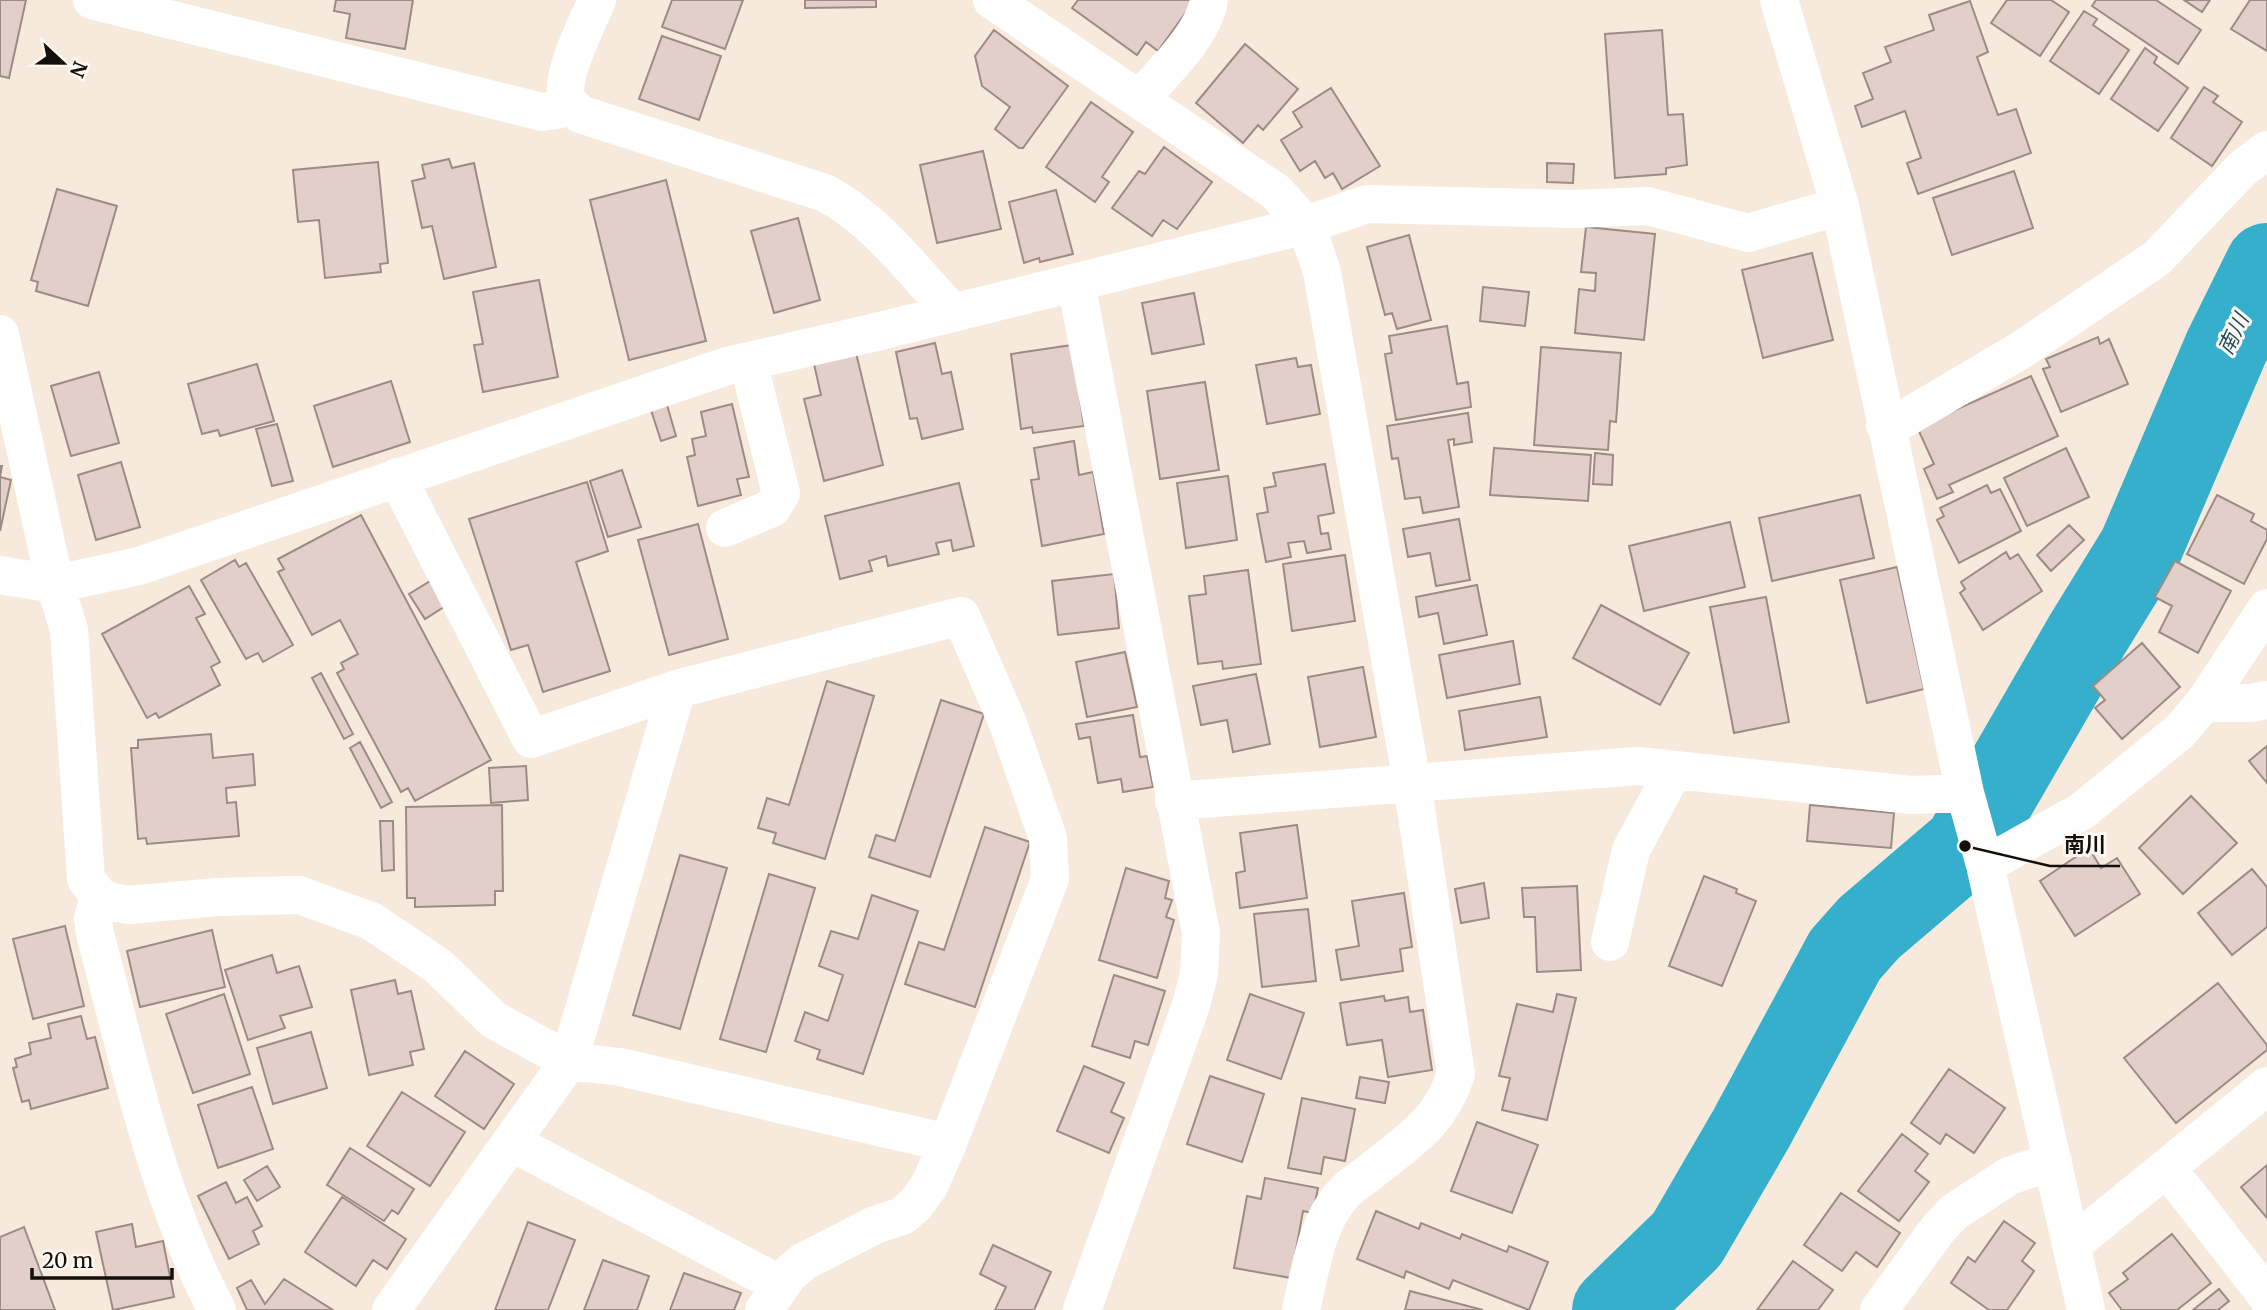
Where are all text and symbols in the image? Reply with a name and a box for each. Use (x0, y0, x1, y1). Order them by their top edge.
north arrow (28, 28, 98, 98)
text: N (65, 58, 93, 81)
water label: 南川 (2212, 307, 2255, 359)
callout: 南川 (2050, 824, 2120, 866)
text: 南川 (2064, 831, 2106, 858)
scale bar (32, 1236, 172, 1280)
text: 20 m (42, 1247, 94, 1274)

